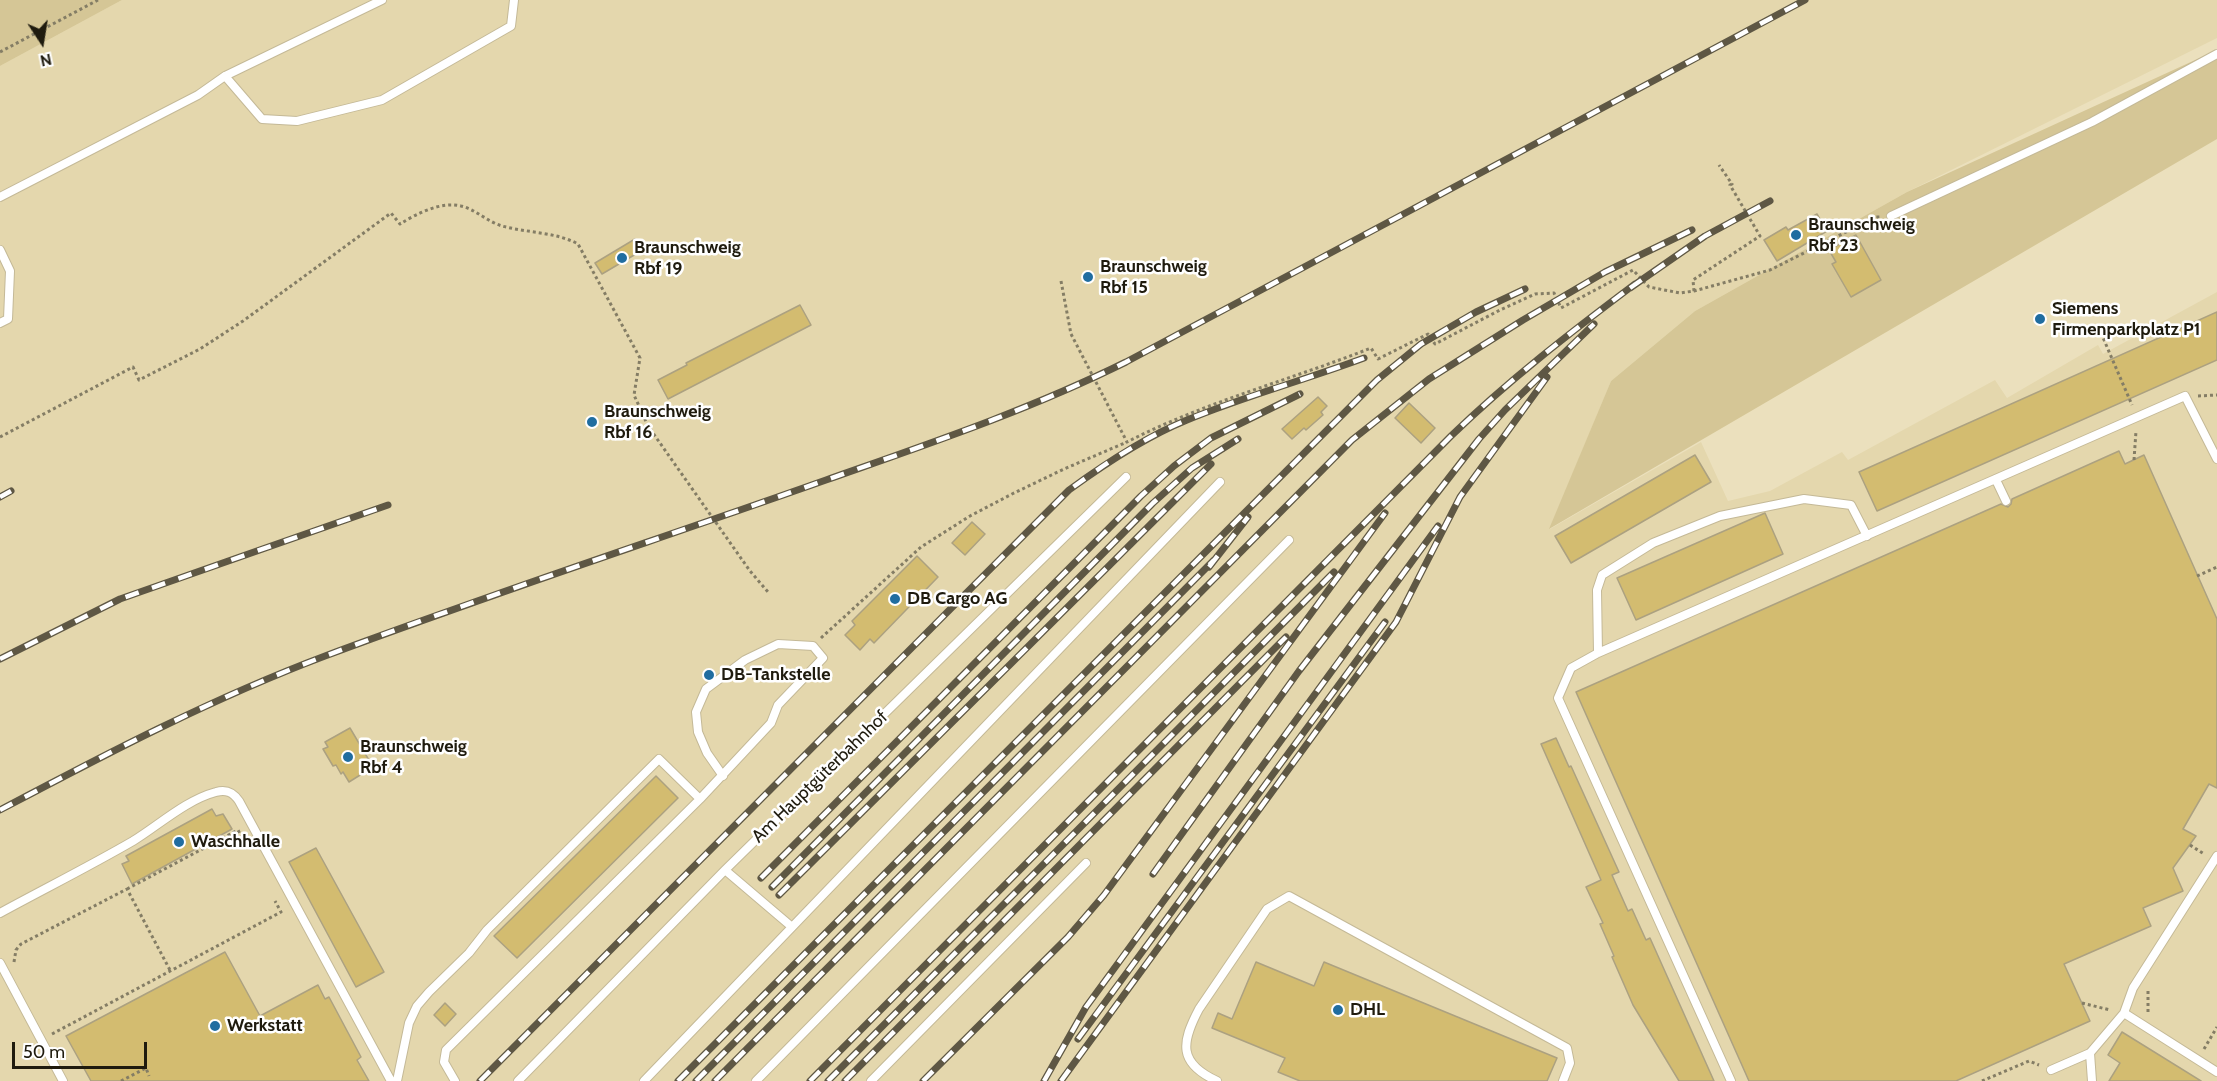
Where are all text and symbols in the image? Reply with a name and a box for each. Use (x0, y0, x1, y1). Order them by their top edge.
north arrow (12, 12, 72, 72)
text: N (38, 50, 53, 71)
place label: Braunschweig Rbf 23 (1808, 214, 1915, 256)
marker: Braunschweig Rbf 23 (1789, 228, 1803, 242)
place label: Braunschweig Rbf 19 (634, 237, 741, 280)
marker: Braunschweig Rbf 19 (615, 251, 629, 265)
place label: Braunschweig Rbf 15 (1100, 256, 1207, 298)
marker: Braunschweig Rbf 15 (1081, 270, 1095, 284)
place label: Siemens Firmenparkplatz P1 (2052, 298, 2200, 340)
marker: Siemens Firmenparkplatz P1 (2033, 312, 2047, 326)
place label: Braunschweig Rbf 16 (604, 401, 711, 444)
marker: Braunschweig Rbf 16 (585, 415, 599, 429)
place label: DB Cargo AG (907, 588, 1007, 610)
marker: DB Cargo AG (888, 592, 902, 606)
place label: DB-Tankstelle (721, 664, 830, 686)
marker: DB-Tankstelle (702, 668, 716, 682)
street label: Am Hauptgüterbahnhof (747, 706, 893, 848)
place label: Braunschweig Rbf 4 (360, 736, 467, 778)
marker: Braunschweig Rbf 4 (341, 750, 355, 764)
place label: Waschhalle (191, 831, 280, 853)
marker: Waschhalle (172, 835, 186, 849)
place label: DHL (1350, 999, 1385, 1021)
marker: DHL (1331, 1003, 1345, 1017)
place label: Werkstatt (227, 1015, 303, 1037)
marker: Werkstatt (208, 1019, 222, 1033)
scale bar (15, 1030, 150, 1068)
text: 50 m (23, 1041, 65, 1063)

